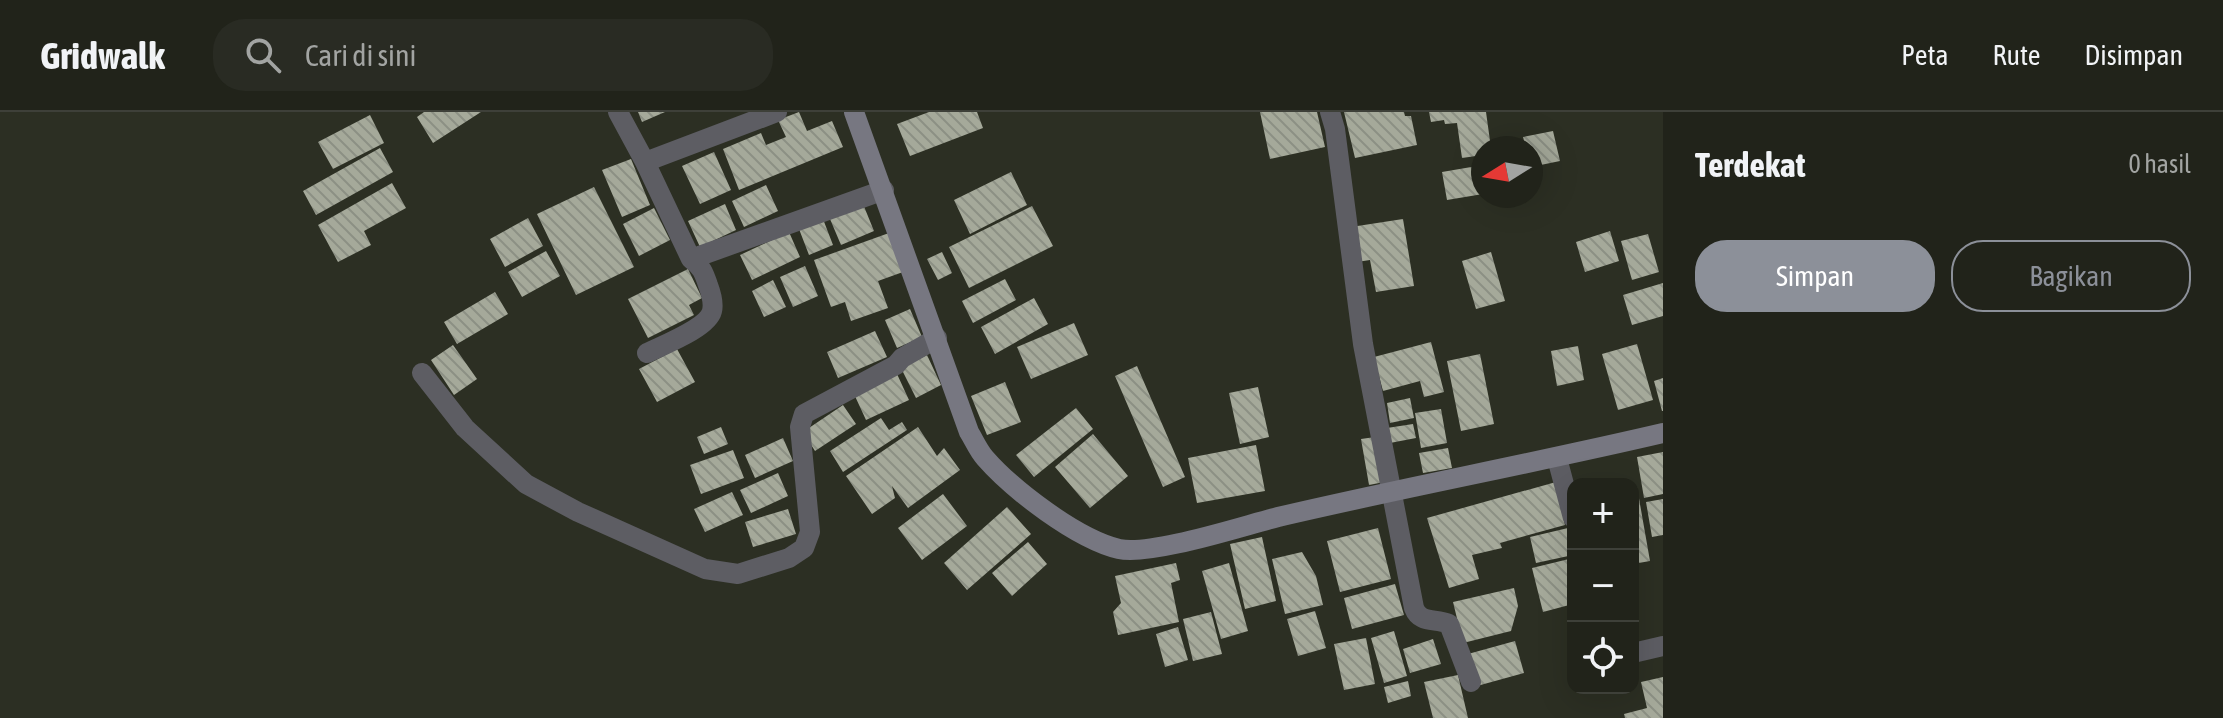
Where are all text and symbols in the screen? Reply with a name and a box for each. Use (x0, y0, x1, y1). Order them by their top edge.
search box (213, 19, 773, 91)
icon: search (241, 33, 285, 77)
text: Gridwalk (40, 34, 165, 77)
text: Cari di sini (305, 38, 416, 72)
text: Peta (1901, 39, 1948, 71)
text: Rute (1992, 39, 2041, 71)
text: Disimpan (2085, 39, 2183, 71)
north arrow (1471, 136, 1543, 208)
text: Terdekat (1695, 145, 1805, 184)
text: 0 hasil (2128, 149, 2191, 179)
button: Simpan (1695, 240, 1935, 312)
button: Bagikan (1951, 240, 2191, 312)
map controls (1567, 478, 1639, 694)
button: + (1567, 478, 1639, 550)
button: − (1567, 550, 1639, 622)
button: locate (1567, 622, 1639, 694)

